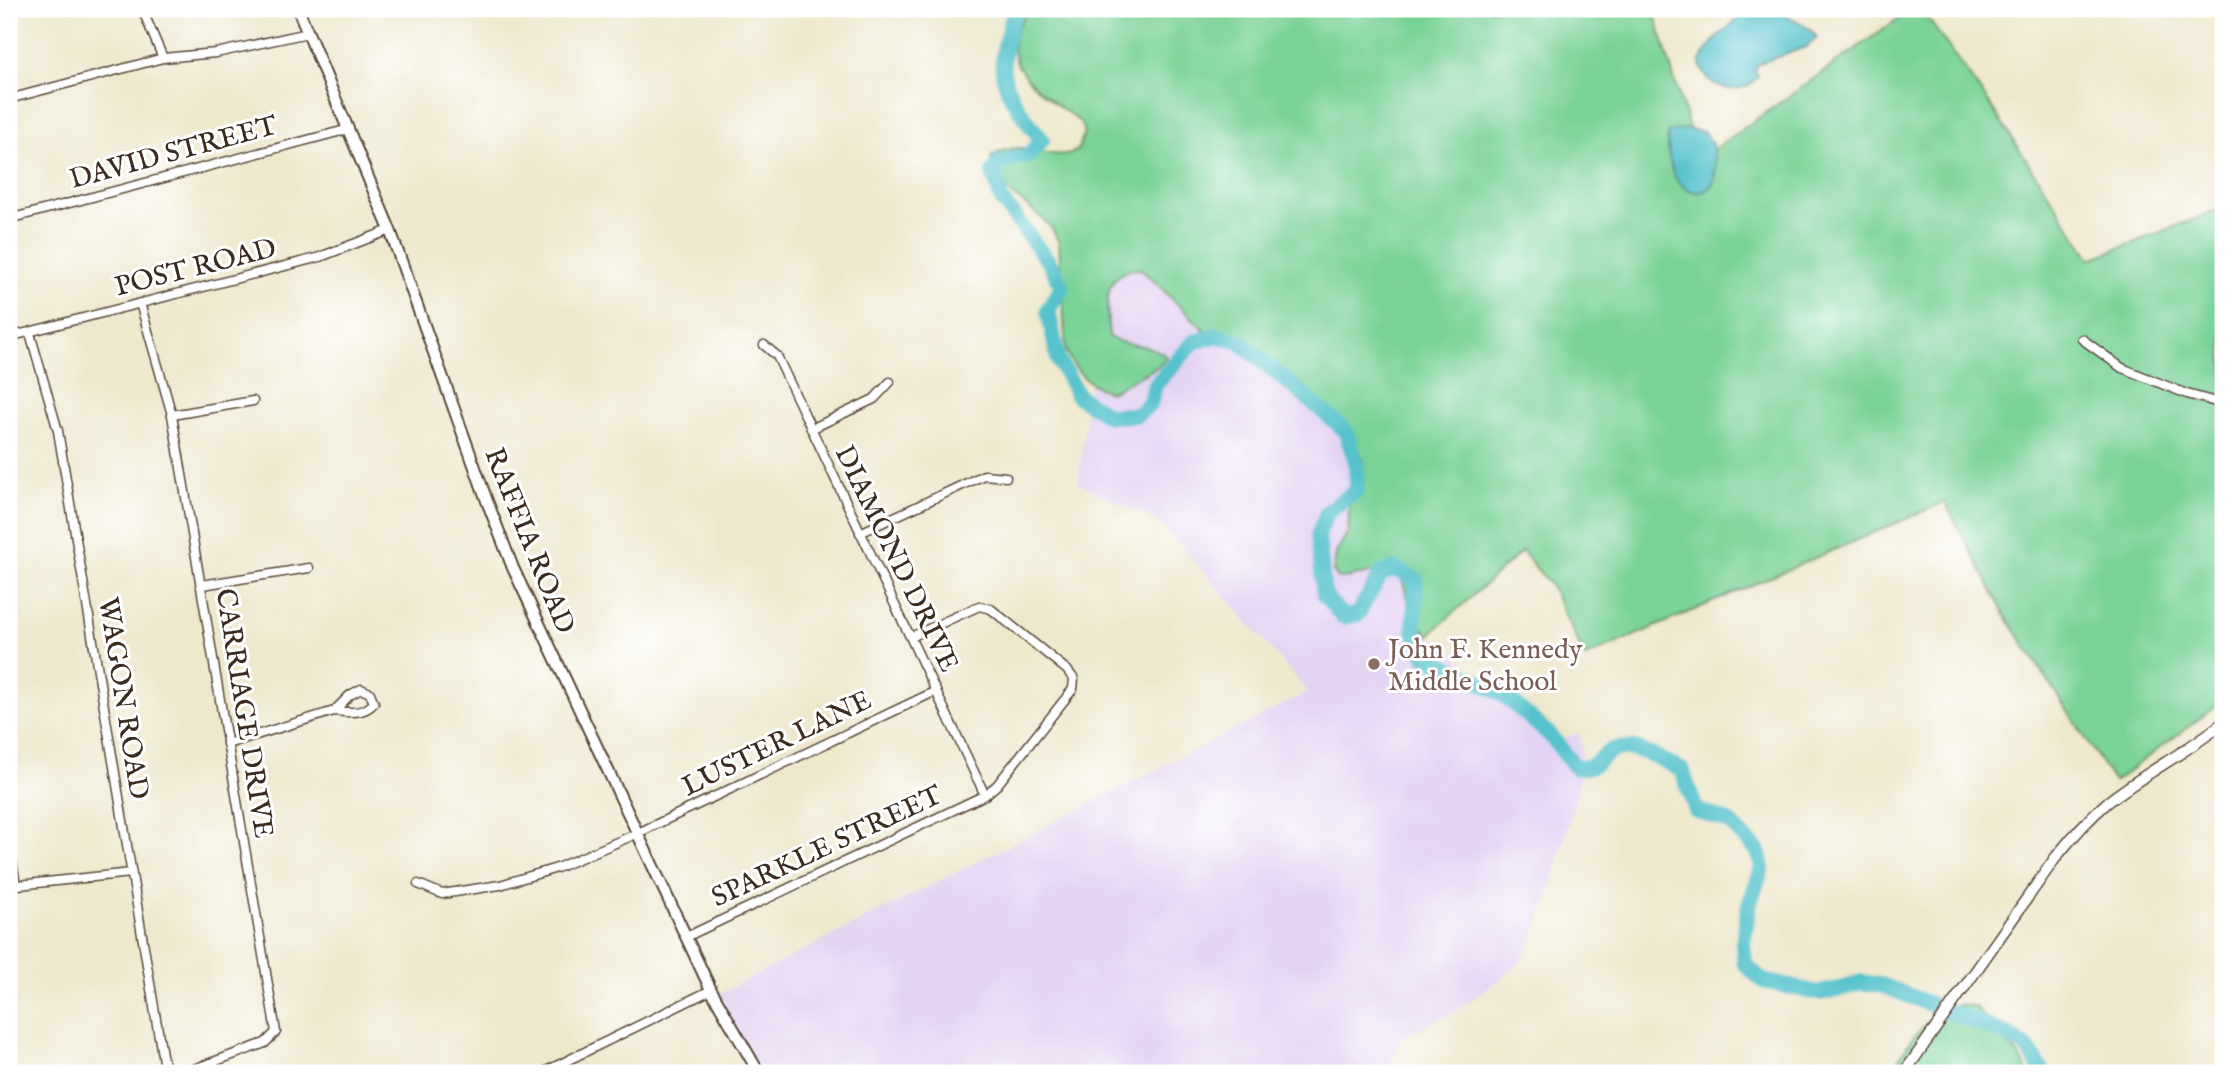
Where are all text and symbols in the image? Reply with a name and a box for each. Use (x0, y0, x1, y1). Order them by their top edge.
street label: DAVID STREET (66, 109, 282, 198)
street label: POST ROAD (111, 231, 280, 305)
street label: DIAMOND DRIVE (826, 440, 966, 678)
street label: RAFFIA ROAD (475, 443, 582, 639)
street label: CARRIAGE DRIVE (206, 586, 281, 841)
street label: WAGON ROAD (89, 595, 156, 802)
place label: John F. Kennedy Middle School (1385, 633, 1583, 700)
marker: John F. Kennedy Middle School (1366, 656, 1382, 672)
street label: LUSTER LANE (677, 683, 878, 805)
street label: SPARKLE STREET (706, 778, 949, 916)

